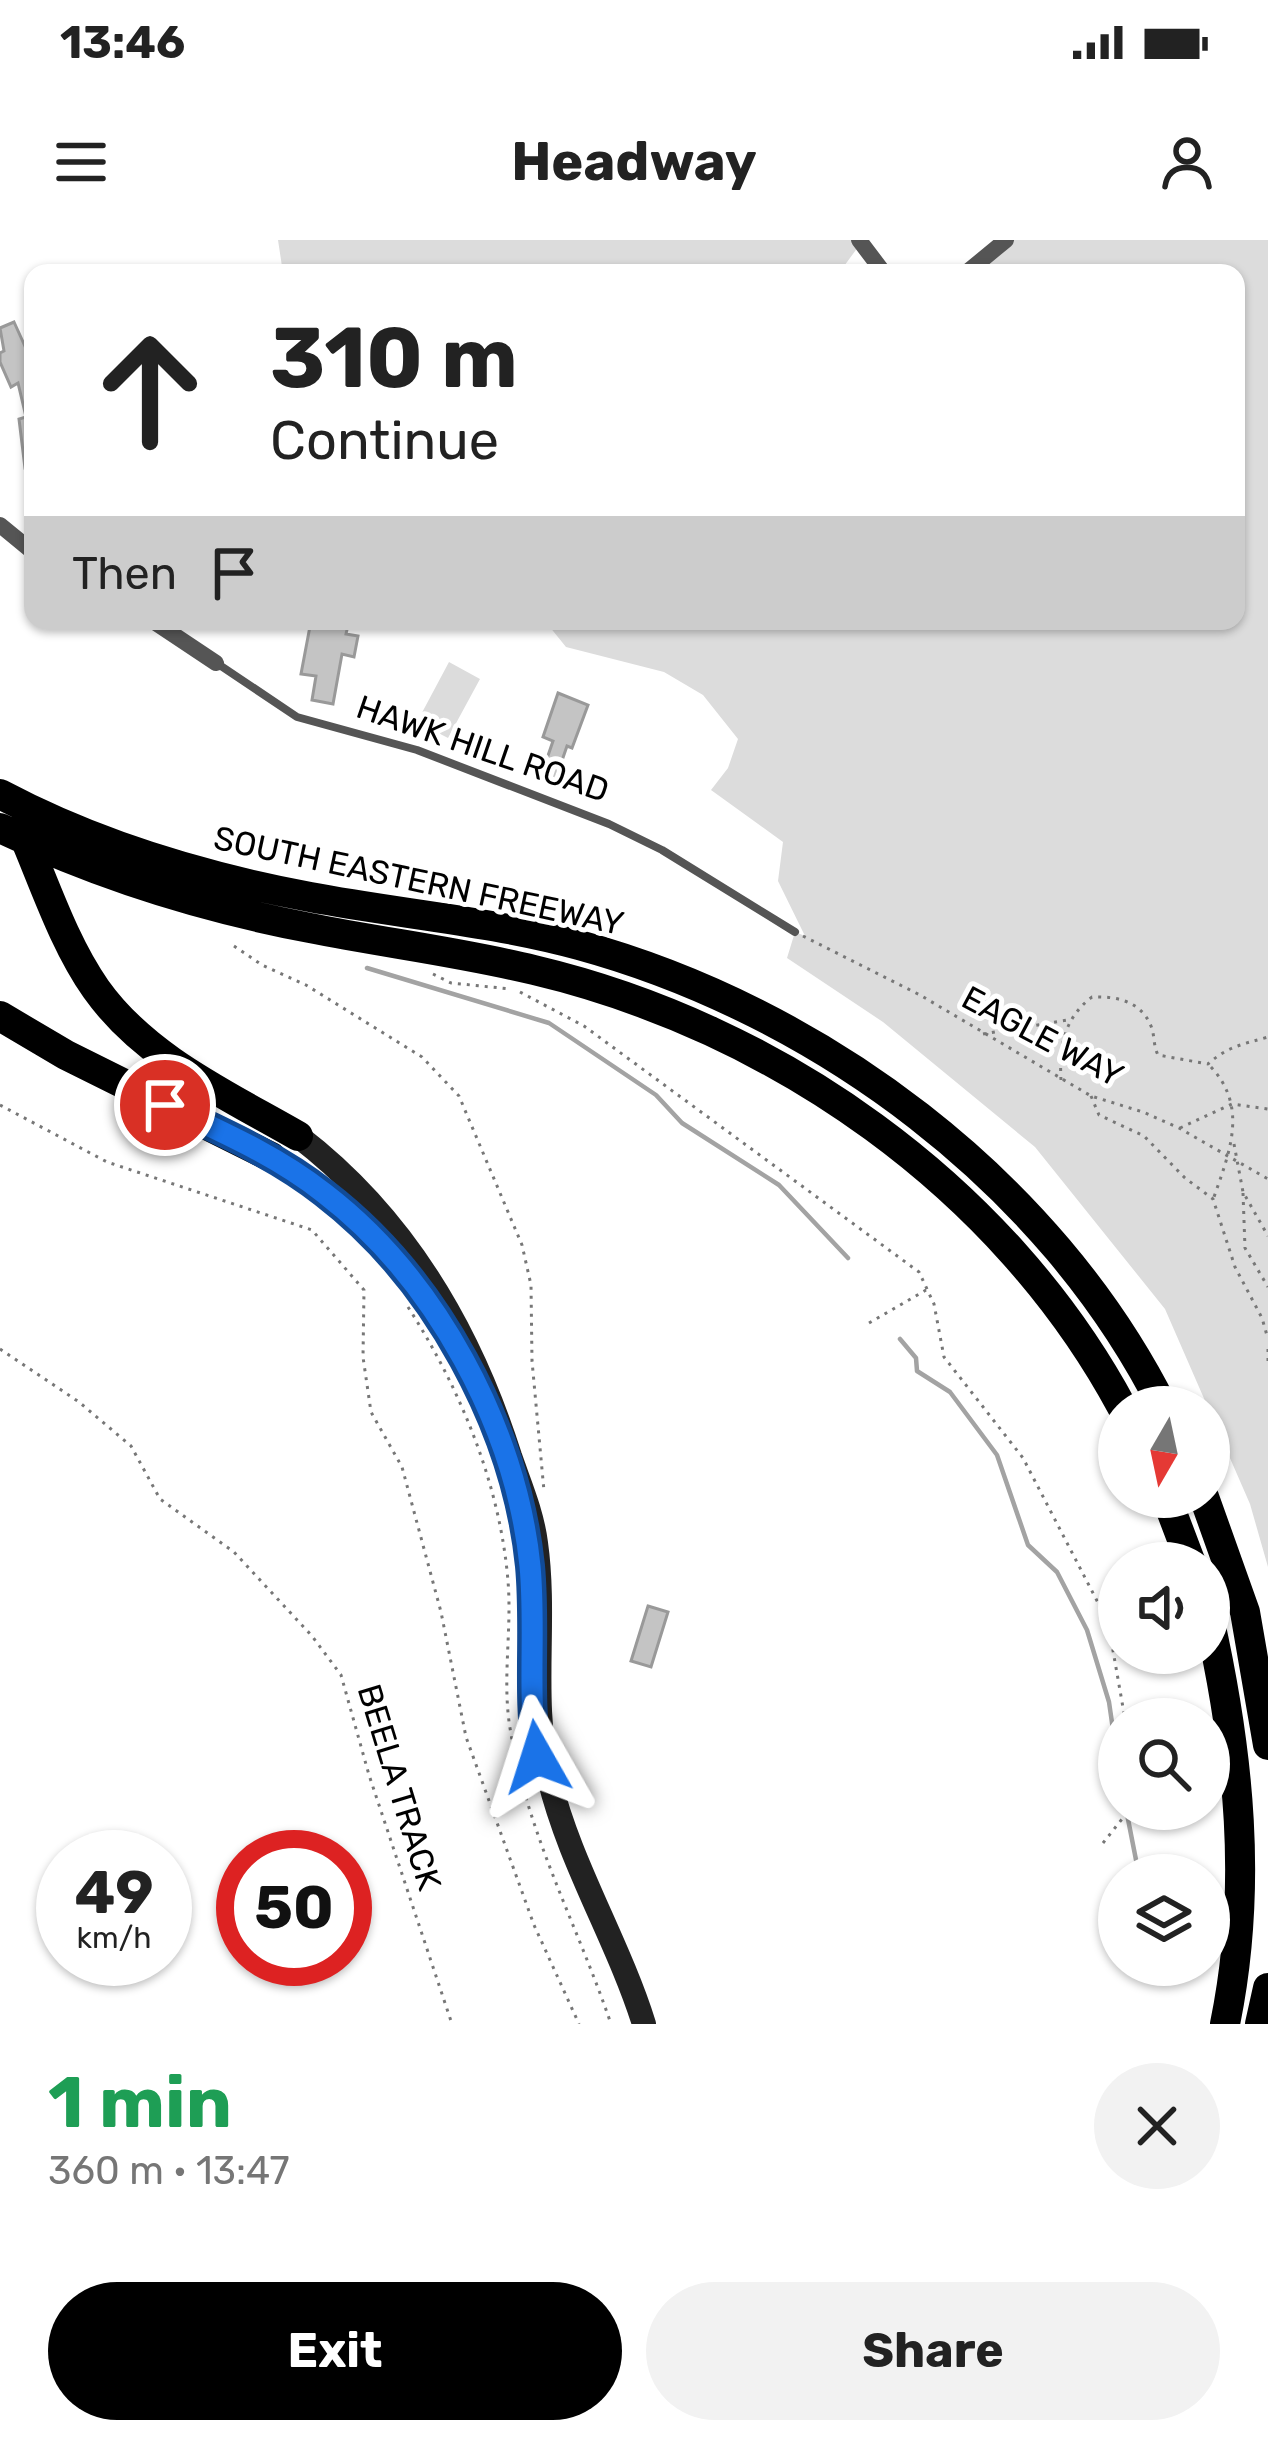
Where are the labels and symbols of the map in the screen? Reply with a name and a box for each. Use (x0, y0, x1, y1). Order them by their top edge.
street label: HAWK HILL ROAD (352, 687, 614, 810)
street label: SOUTH EASTERN FREEWAY (210, 818, 627, 943)
street label: EAGLE WAY (955, 978, 1130, 1095)
pin (114, 1054, 216, 1156)
north arrow (1098, 1386, 1230, 1518)
street label: BEELA TRACK (350, 1679, 449, 1895)
position arrow (474, 1694, 600, 1820)
speed limit sign: 50 (216, 1830, 372, 1986)

